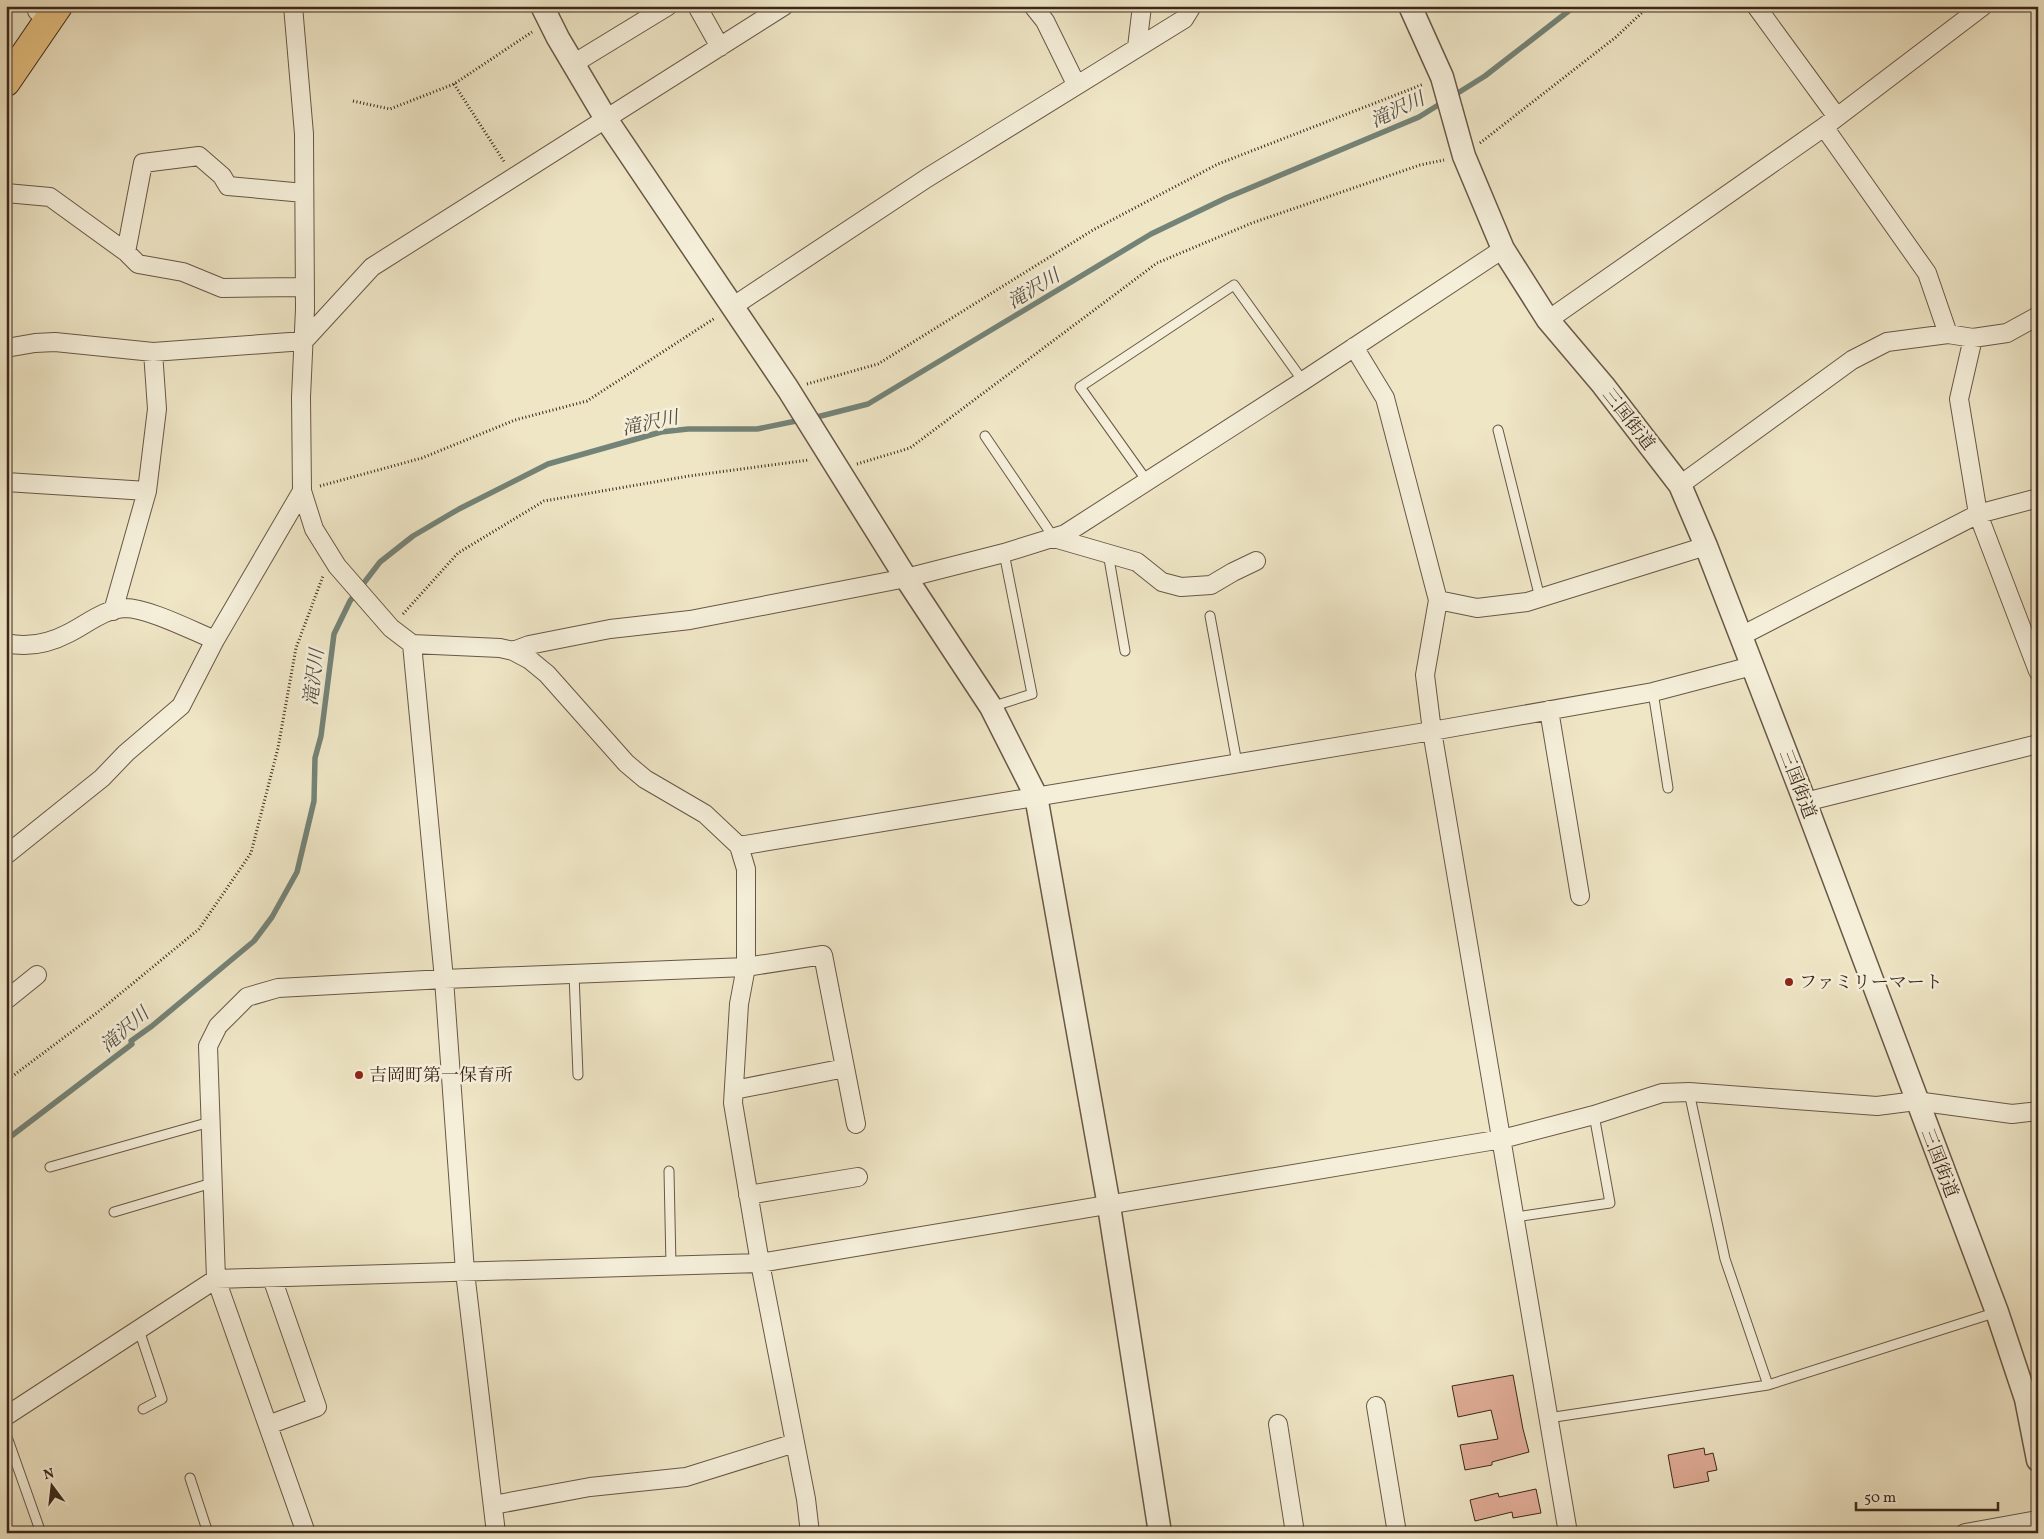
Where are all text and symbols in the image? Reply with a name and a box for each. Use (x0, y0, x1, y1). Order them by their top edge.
water label: 滝沢川 (1367, 86, 1431, 135)
water label: 滝沢川 (1003, 263, 1067, 316)
street label: 三国街道 (1596, 384, 1660, 456)
water label: 滝沢川 (620, 405, 683, 443)
water label: 滝沢川 (299, 645, 332, 707)
street label: 三国街道 (1772, 746, 1821, 823)
place label: ファミリーマート (1799, 971, 1943, 996)
marker: ファミリーマート (1783, 976, 1795, 988)
water label: 滝沢川 (95, 1001, 157, 1059)
place label: 吉岡町第一保育所 (369, 1064, 513, 1089)
marker: 吉岡町第一保育所 (353, 1069, 365, 1081)
street label: 三国街道 (1914, 1125, 1963, 1202)
north arrow (28, 1462, 78, 1512)
text: N (42, 1464, 56, 1485)
scale bar (1856, 1479, 1999, 1511)
text: 50 m (1864, 1488, 1896, 1509)

